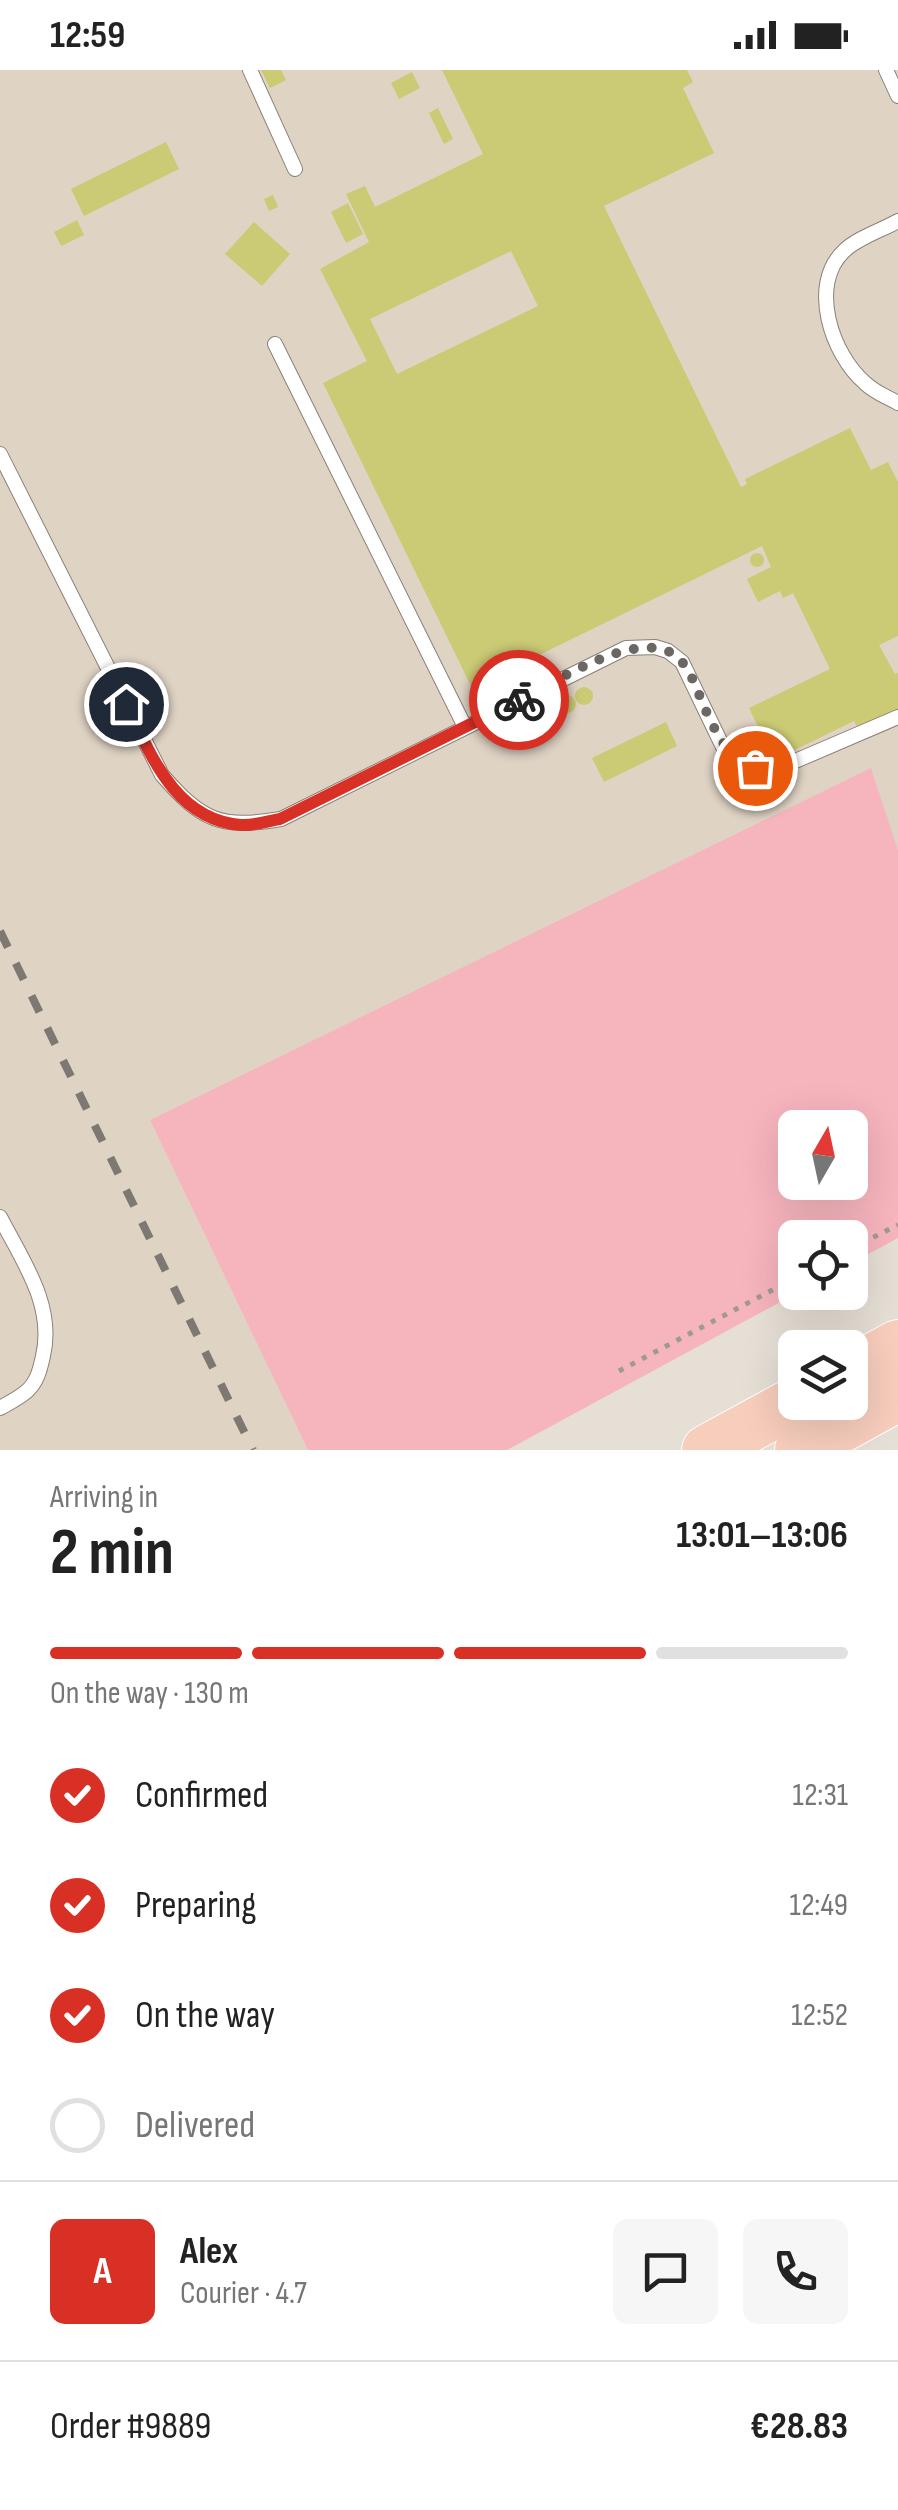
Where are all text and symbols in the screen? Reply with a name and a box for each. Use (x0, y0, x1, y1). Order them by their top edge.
text: 12:59 (50, 13, 125, 58)
courier (469, 650, 569, 750)
pin (84, 662, 169, 747)
icon: bike (492, 673, 547, 728)
icon: home (99, 677, 154, 732)
pin (713, 726, 798, 811)
icon: bag (728, 741, 783, 796)
north arrow (778, 1110, 868, 1200)
map controls (778, 1110, 868, 1420)
button: locate (778, 1220, 868, 1310)
button: layers (778, 1330, 868, 1420)
text: Arriving in (50, 1478, 158, 1517)
text: 13:01–13:06 (676, 1513, 848, 1558)
text: 2 min (50, 1515, 174, 1593)
text: On the way · 130 m (50, 1674, 249, 1713)
icon: check (50, 1768, 105, 1823)
text: Confirmed (135, 1773, 268, 1818)
text: 12:31 (793, 1776, 848, 1815)
icon: check (50, 1878, 105, 1933)
text: Preparing (135, 1883, 256, 1928)
text: 12:49 (790, 1886, 848, 1925)
icon: check (50, 1988, 105, 2043)
text: On the way (135, 1993, 275, 2038)
text: 12:52 (791, 1996, 848, 2035)
text: Delivered (135, 2103, 255, 2148)
button: chat (613, 2219, 718, 2324)
button: phone (743, 2219, 848, 2324)
text: Alex (180, 2229, 238, 2274)
text: A (93, 2249, 112, 2294)
text: Courier · 4.7 (180, 2274, 307, 2313)
text: Order #9889 (50, 2404, 211, 2449)
text: €28.83 (750, 2404, 848, 2449)

